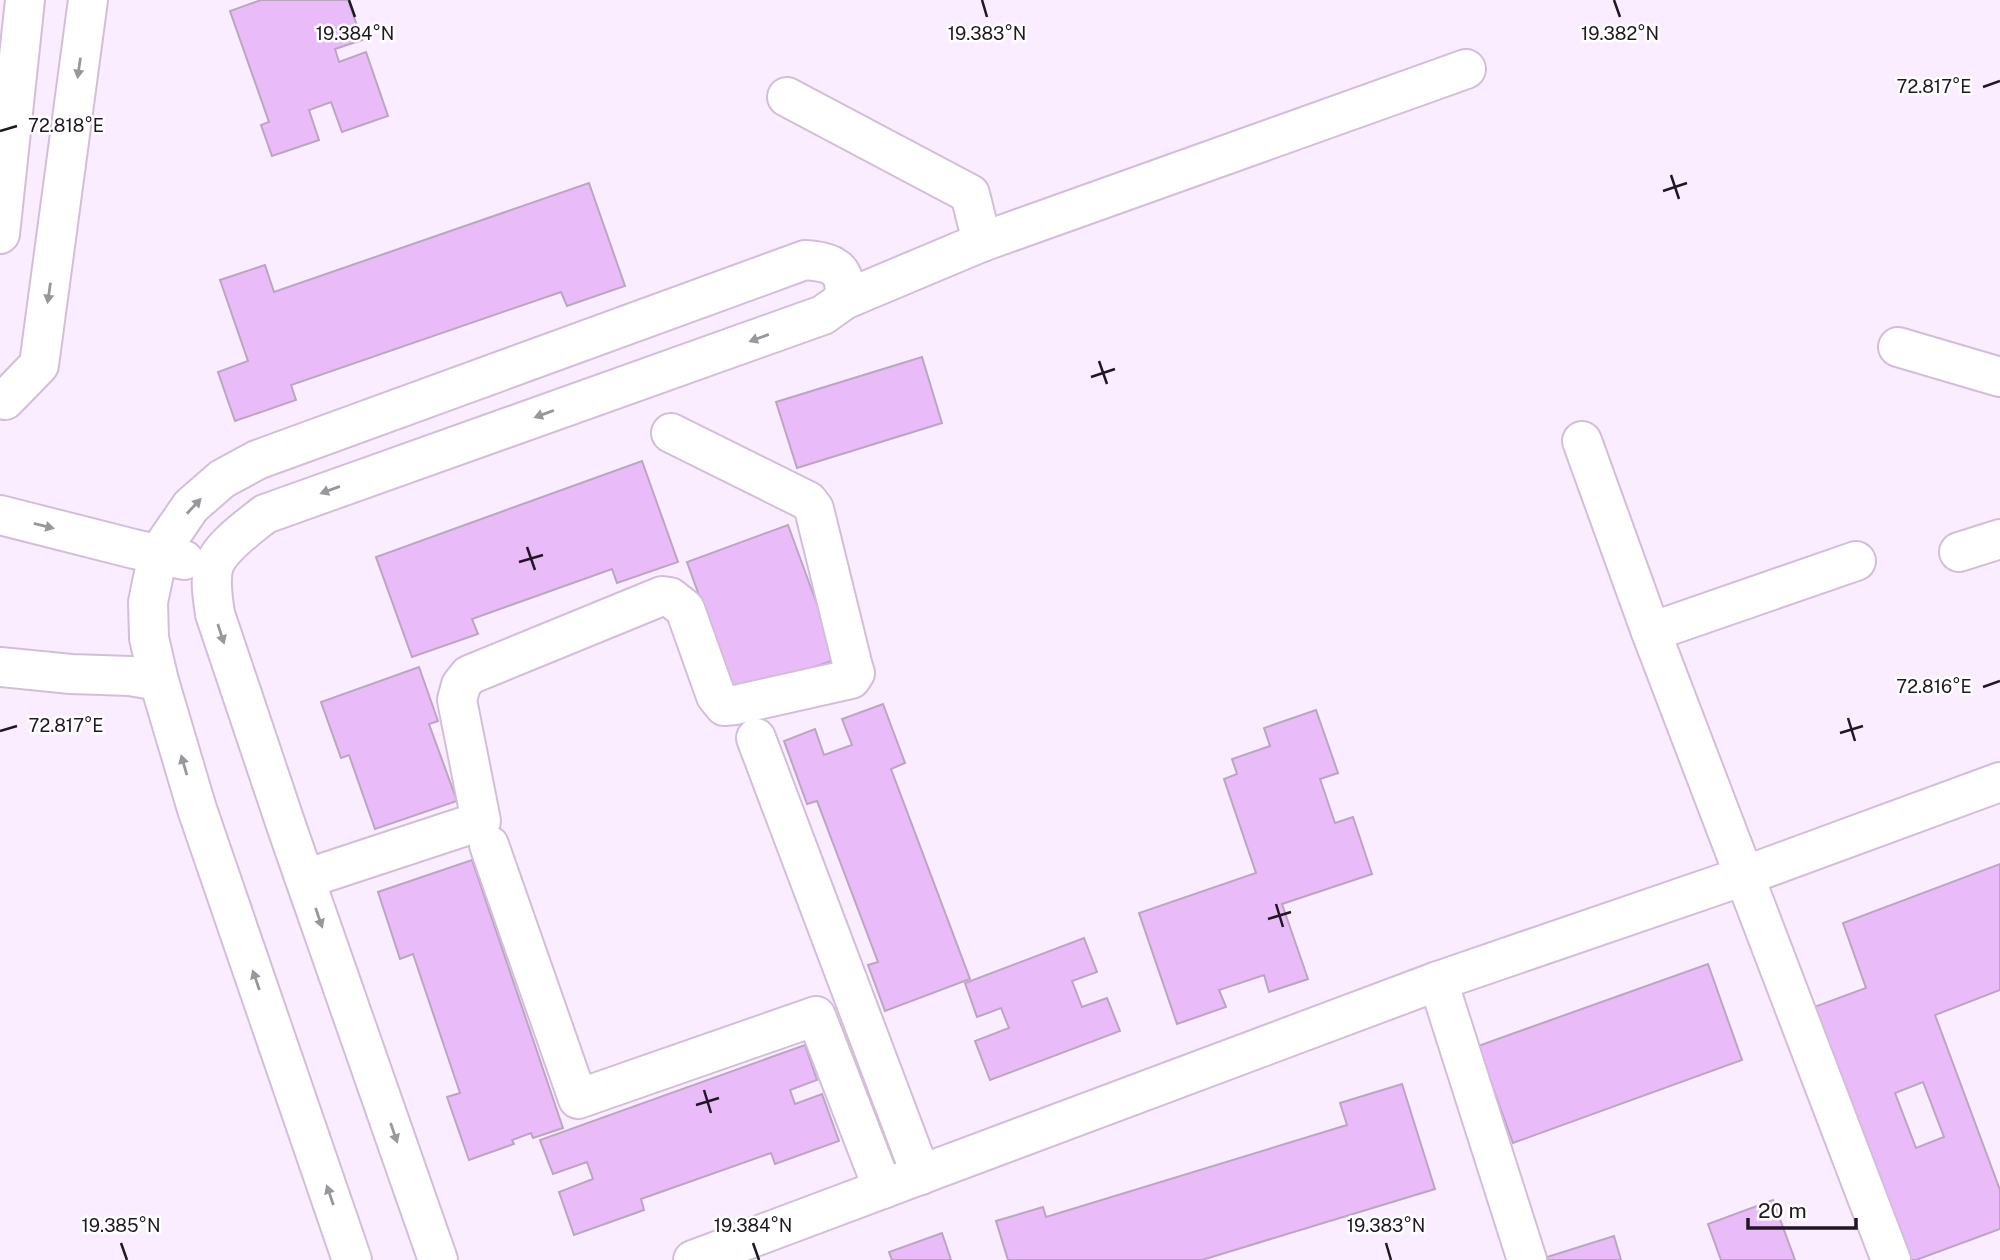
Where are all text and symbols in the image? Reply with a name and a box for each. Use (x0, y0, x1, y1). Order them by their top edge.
text: 19.384°N (316, 23, 394, 44)
text: 19.383°N (948, 23, 1026, 44)
text: 19.382°N (1581, 23, 1659, 44)
one-way arrow (74, 57, 85, 79)
text: 72.817°E (1897, 76, 1972, 97)
text: 72.818°E (28, 115, 104, 136)
one-way arrow (44, 282, 55, 304)
one-way arrow (748, 333, 769, 344)
one-way arrow (534, 409, 555, 420)
one-way arrow (320, 485, 341, 496)
one-way arrow (185, 498, 201, 515)
one-way arrow (34, 521, 56, 532)
one-way arrow (217, 623, 227, 644)
text: 72.816°E (1896, 676, 1972, 697)
text: 72.817°E (29, 715, 104, 736)
one-way arrow (179, 754, 189, 775)
one-way arrow (314, 908, 325, 929)
one-way arrow (250, 970, 261, 991)
one-way arrow (389, 1123, 400, 1144)
one-way arrow (324, 1185, 335, 1206)
scale bar (1748, 1186, 1856, 1230)
text: 20 m (1758, 1198, 1807, 1223)
text: 19.385°N (82, 1215, 160, 1236)
text: 19.384°N (714, 1215, 792, 1236)
text: 19.383°N (1347, 1215, 1425, 1236)

